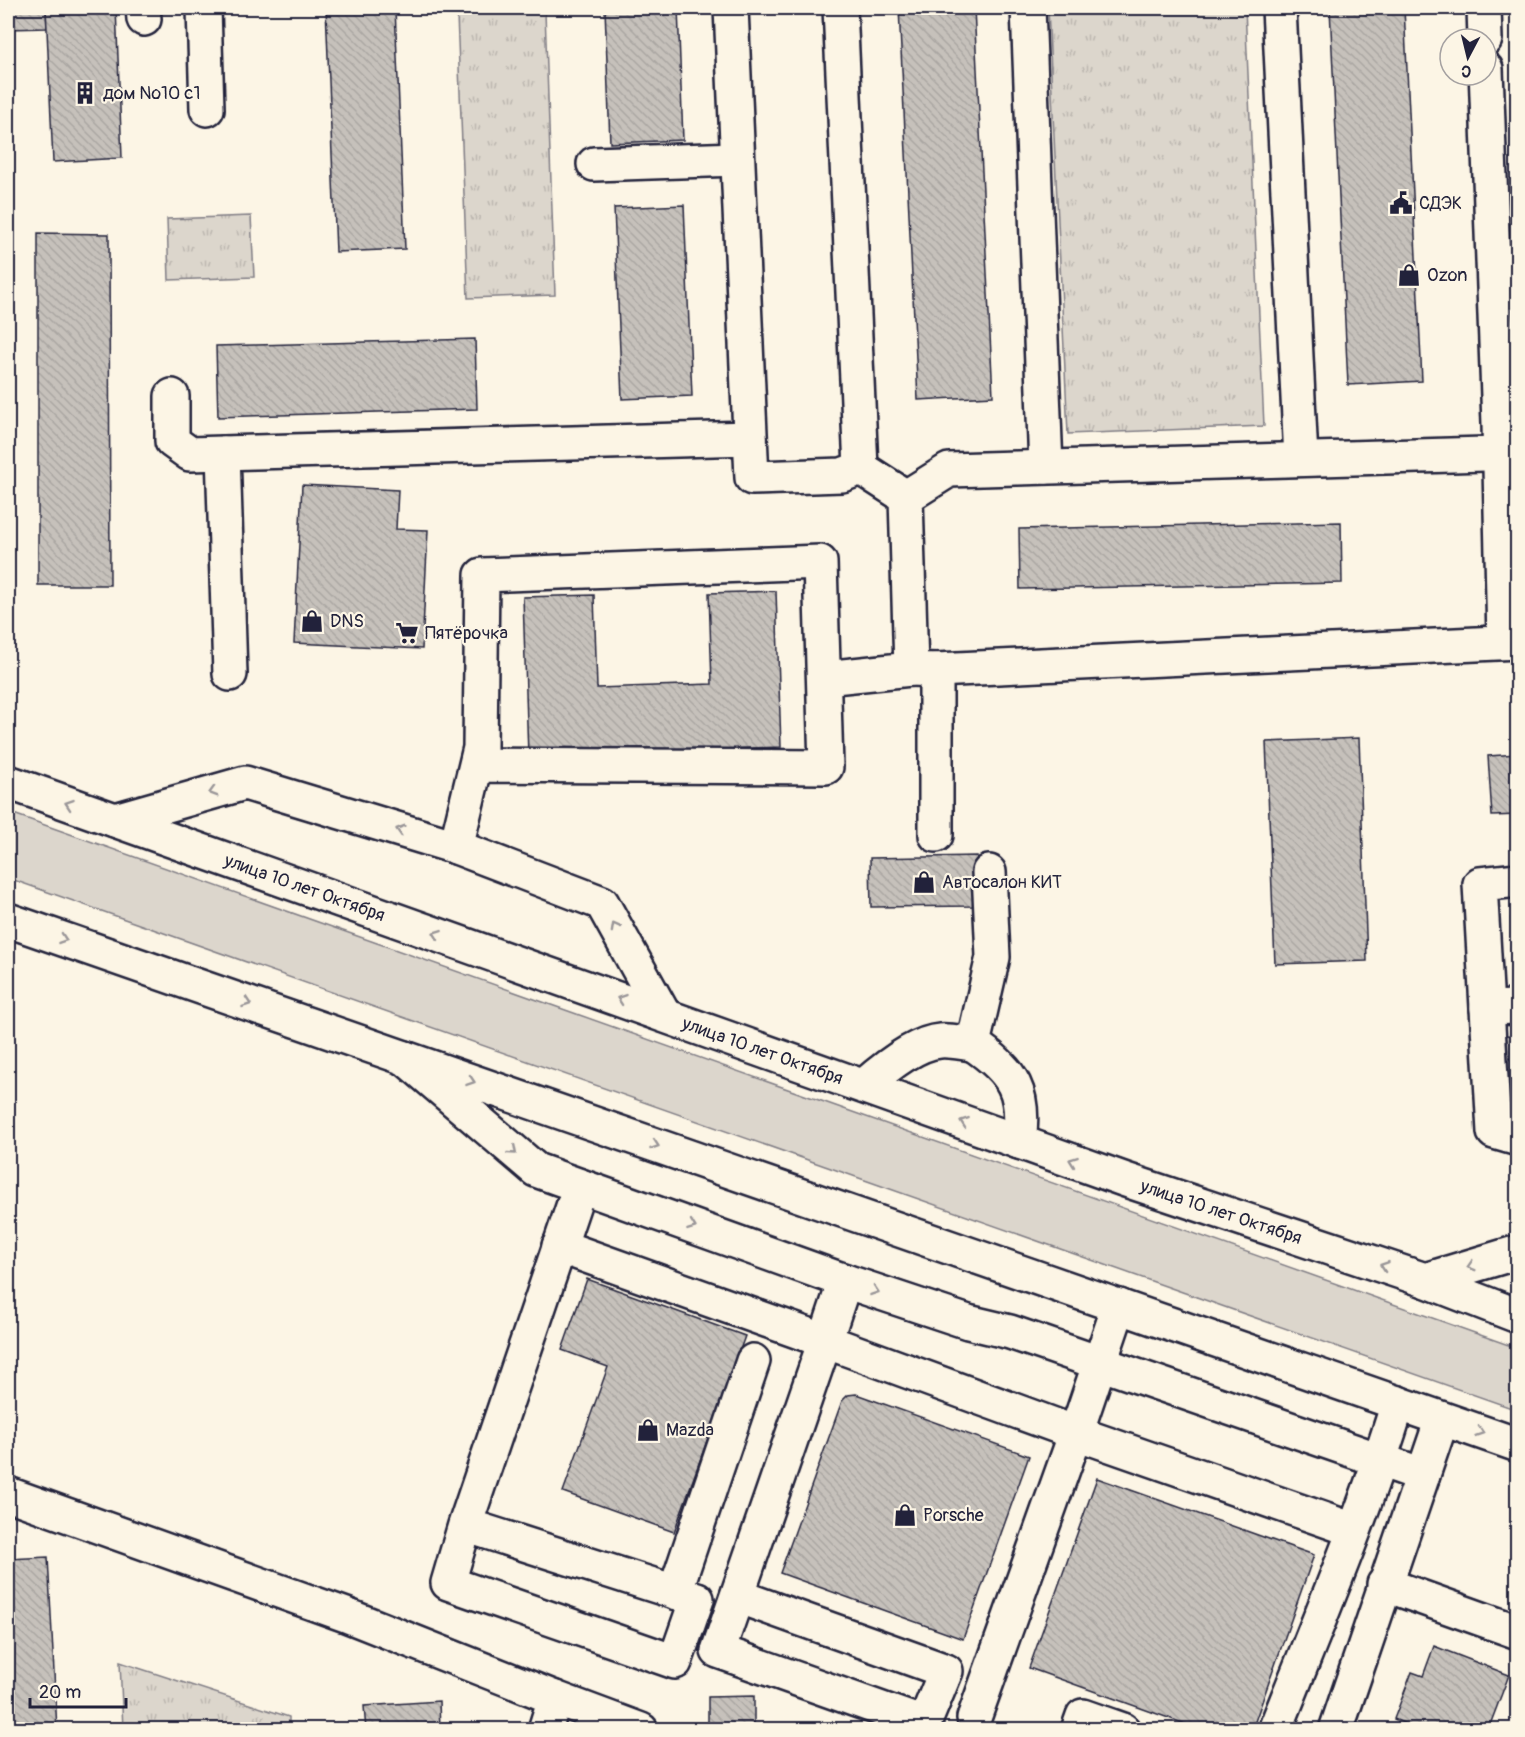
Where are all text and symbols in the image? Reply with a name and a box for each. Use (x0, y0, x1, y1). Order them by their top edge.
north arrow (1438, 27, 1498, 87)
text: С (1460, 60, 1472, 81)
building icon: дом №10 с1 (72, 80, 98, 106)
place label: дом №10 с1 (103, 82, 201, 105)
public building icon: СДЭК (1388, 190, 1414, 216)
place label: СДЭК (1419, 192, 1462, 215)
shop icon: Ozon (1396, 262, 1422, 288)
place label: Ozon (1427, 264, 1467, 287)
shop icon: DNS (299, 608, 325, 634)
place label: DNS (330, 610, 364, 633)
supermarket icon: Пятёрочка (394, 620, 420, 646)
place label: Пятёрочка (425, 622, 508, 645)
one-way arrow (208, 785, 219, 797)
one-way arrow (64, 798, 75, 811)
one-way arrow (395, 825, 406, 837)
street label: улица 10 лет Октября (220, 849, 388, 927)
shop icon: Автосалон КИТ (911, 869, 937, 895)
place label: Автосалон КИТ (942, 871, 1062, 894)
one-way arrow (611, 923, 623, 933)
one-way arrow (432, 928, 443, 941)
one-way arrow (57, 932, 68, 944)
one-way arrow (616, 994, 627, 1007)
one-way arrow (241, 996, 252, 1009)
street label: улица 10 лет Октября (678, 1012, 846, 1090)
one-way arrow (465, 1074, 476, 1086)
one-way arrow (959, 1117, 970, 1130)
one-way arrow (649, 1137, 660, 1150)
one-way arrow (506, 1144, 517, 1155)
one-way arrow (1068, 1155, 1079, 1168)
street label: улица 10 лет Октября (1136, 1174, 1305, 1250)
one-way arrow (686, 1218, 696, 1231)
one-way arrow (1466, 1259, 1477, 1271)
one-way arrow (1379, 1261, 1390, 1274)
one-way arrow (869, 1284, 880, 1296)
shop icon: Mazda (635, 1417, 661, 1443)
place label: Mazda (666, 1419, 714, 1442)
one-way arrow (1474, 1424, 1485, 1437)
shop icon: Porsche (892, 1502, 918, 1528)
place label: Porsche (923, 1504, 984, 1527)
scale bar (30, 1671, 126, 1709)
text: 20 m (39, 1681, 81, 1704)

